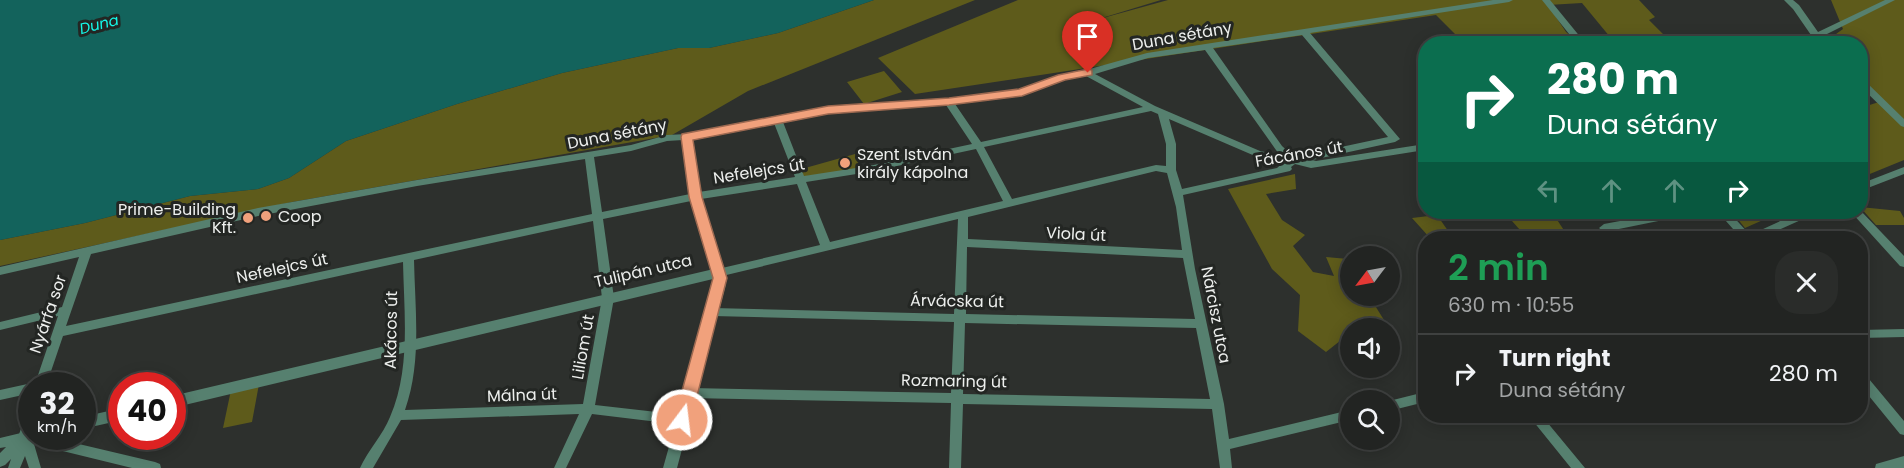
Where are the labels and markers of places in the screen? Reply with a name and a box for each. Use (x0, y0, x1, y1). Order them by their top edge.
pin (1062, 11, 1113, 73)
place label: Szent István király kápolna (857, 143, 968, 184)
marker: Szent István király kápolna (838, 156, 852, 170)
place label: Prime-Building Kft. (118, 198, 236, 239)
place label: Coop (278, 205, 322, 228)
marker: Coop (259, 209, 273, 223)
marker: Prime-Building Kft. (241, 211, 255, 225)

